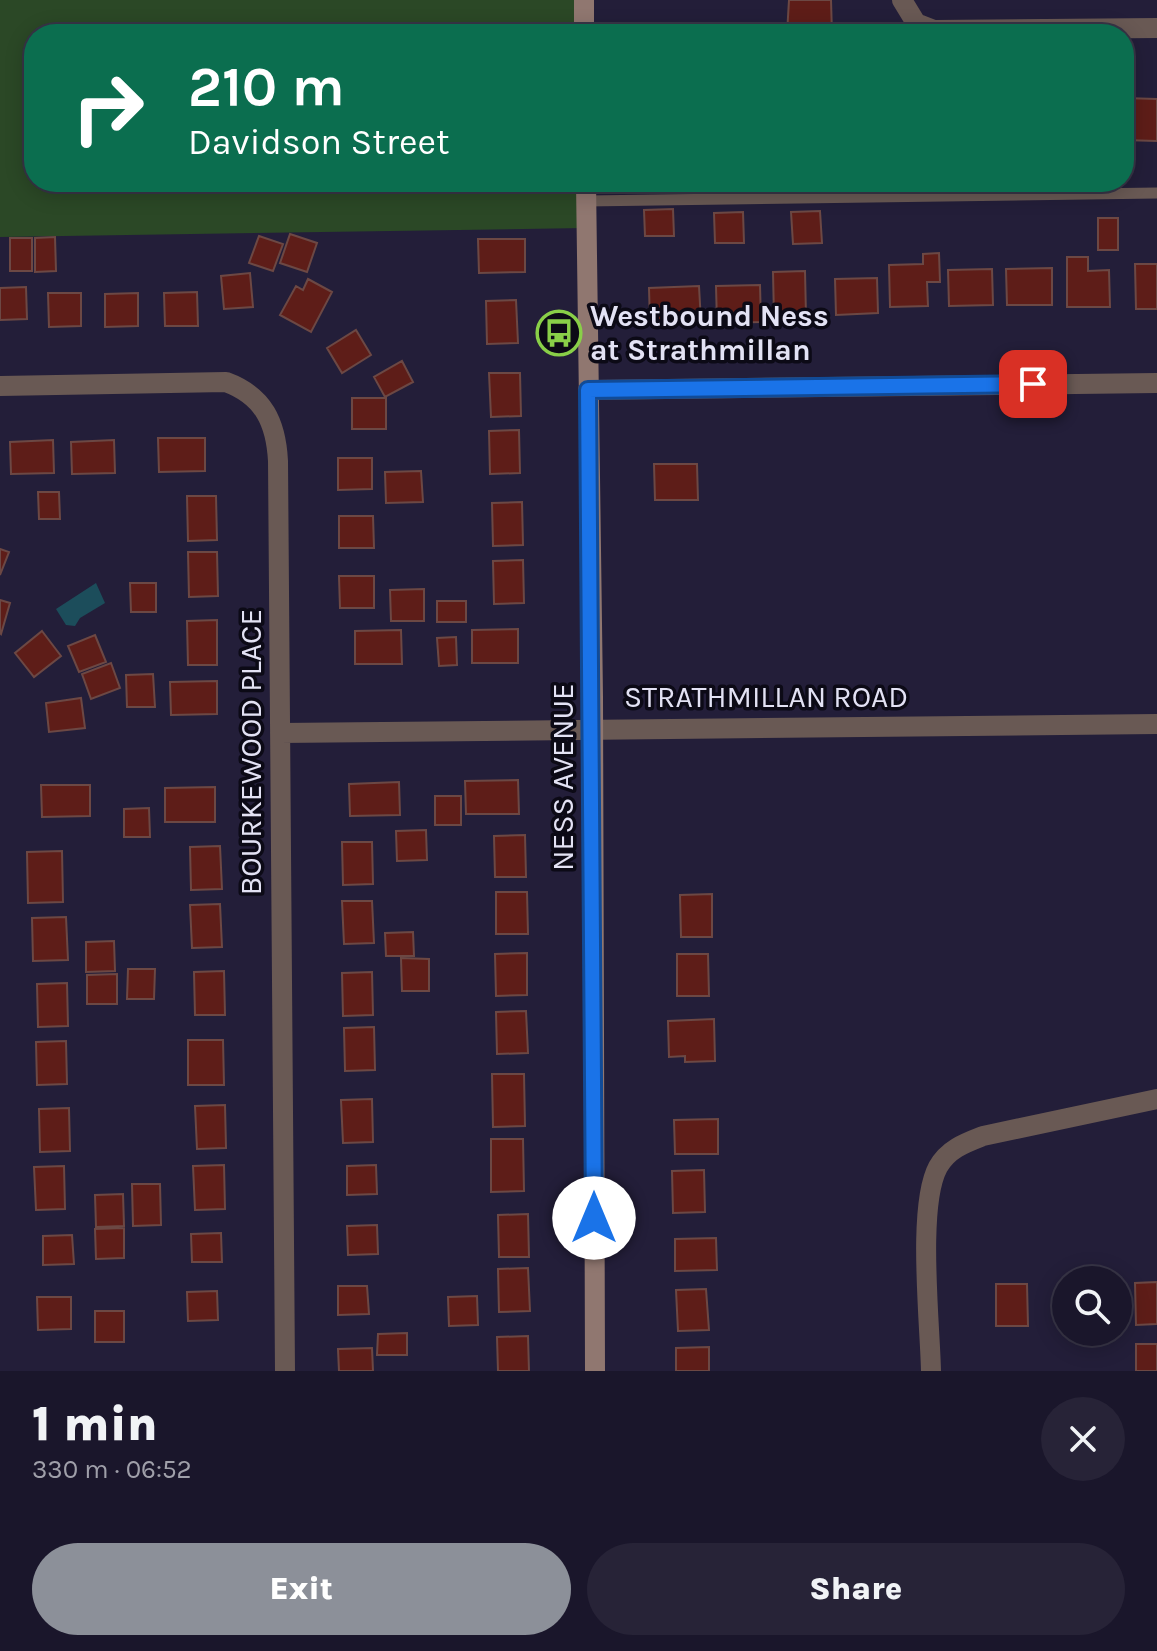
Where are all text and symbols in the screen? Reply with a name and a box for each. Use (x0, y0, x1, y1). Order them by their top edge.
text: 210 m (188, 54, 345, 119)
icon: right (56, 56, 160, 160)
text: Davidson Street (188, 121, 449, 163)
place label: Westbound Ness at Strathmillan (590, 298, 829, 368)
bus stop icon: Westbound Ness at Strathmillan (535, 309, 583, 357)
pin (999, 350, 1067, 418)
icon: arrive (1011, 362, 1055, 406)
street label: BOURKEWOOD PLACE (233, 609, 269, 895)
street label: STRATHMILLAN ROAD (624, 679, 908, 715)
street label: NESS AVENUE (545, 683, 581, 871)
position arrow (552, 1176, 636, 1260)
map controls (1052, 1266, 1132, 1346)
button: search (1052, 1266, 1132, 1346)
text: 1 min (32, 1396, 158, 1452)
button: close (1041, 1397, 1125, 1481)
text: 330 m · 06:52 (32, 1454, 192, 1485)
button: Exit (32, 1543, 571, 1635)
button: Share (587, 1543, 1125, 1635)

